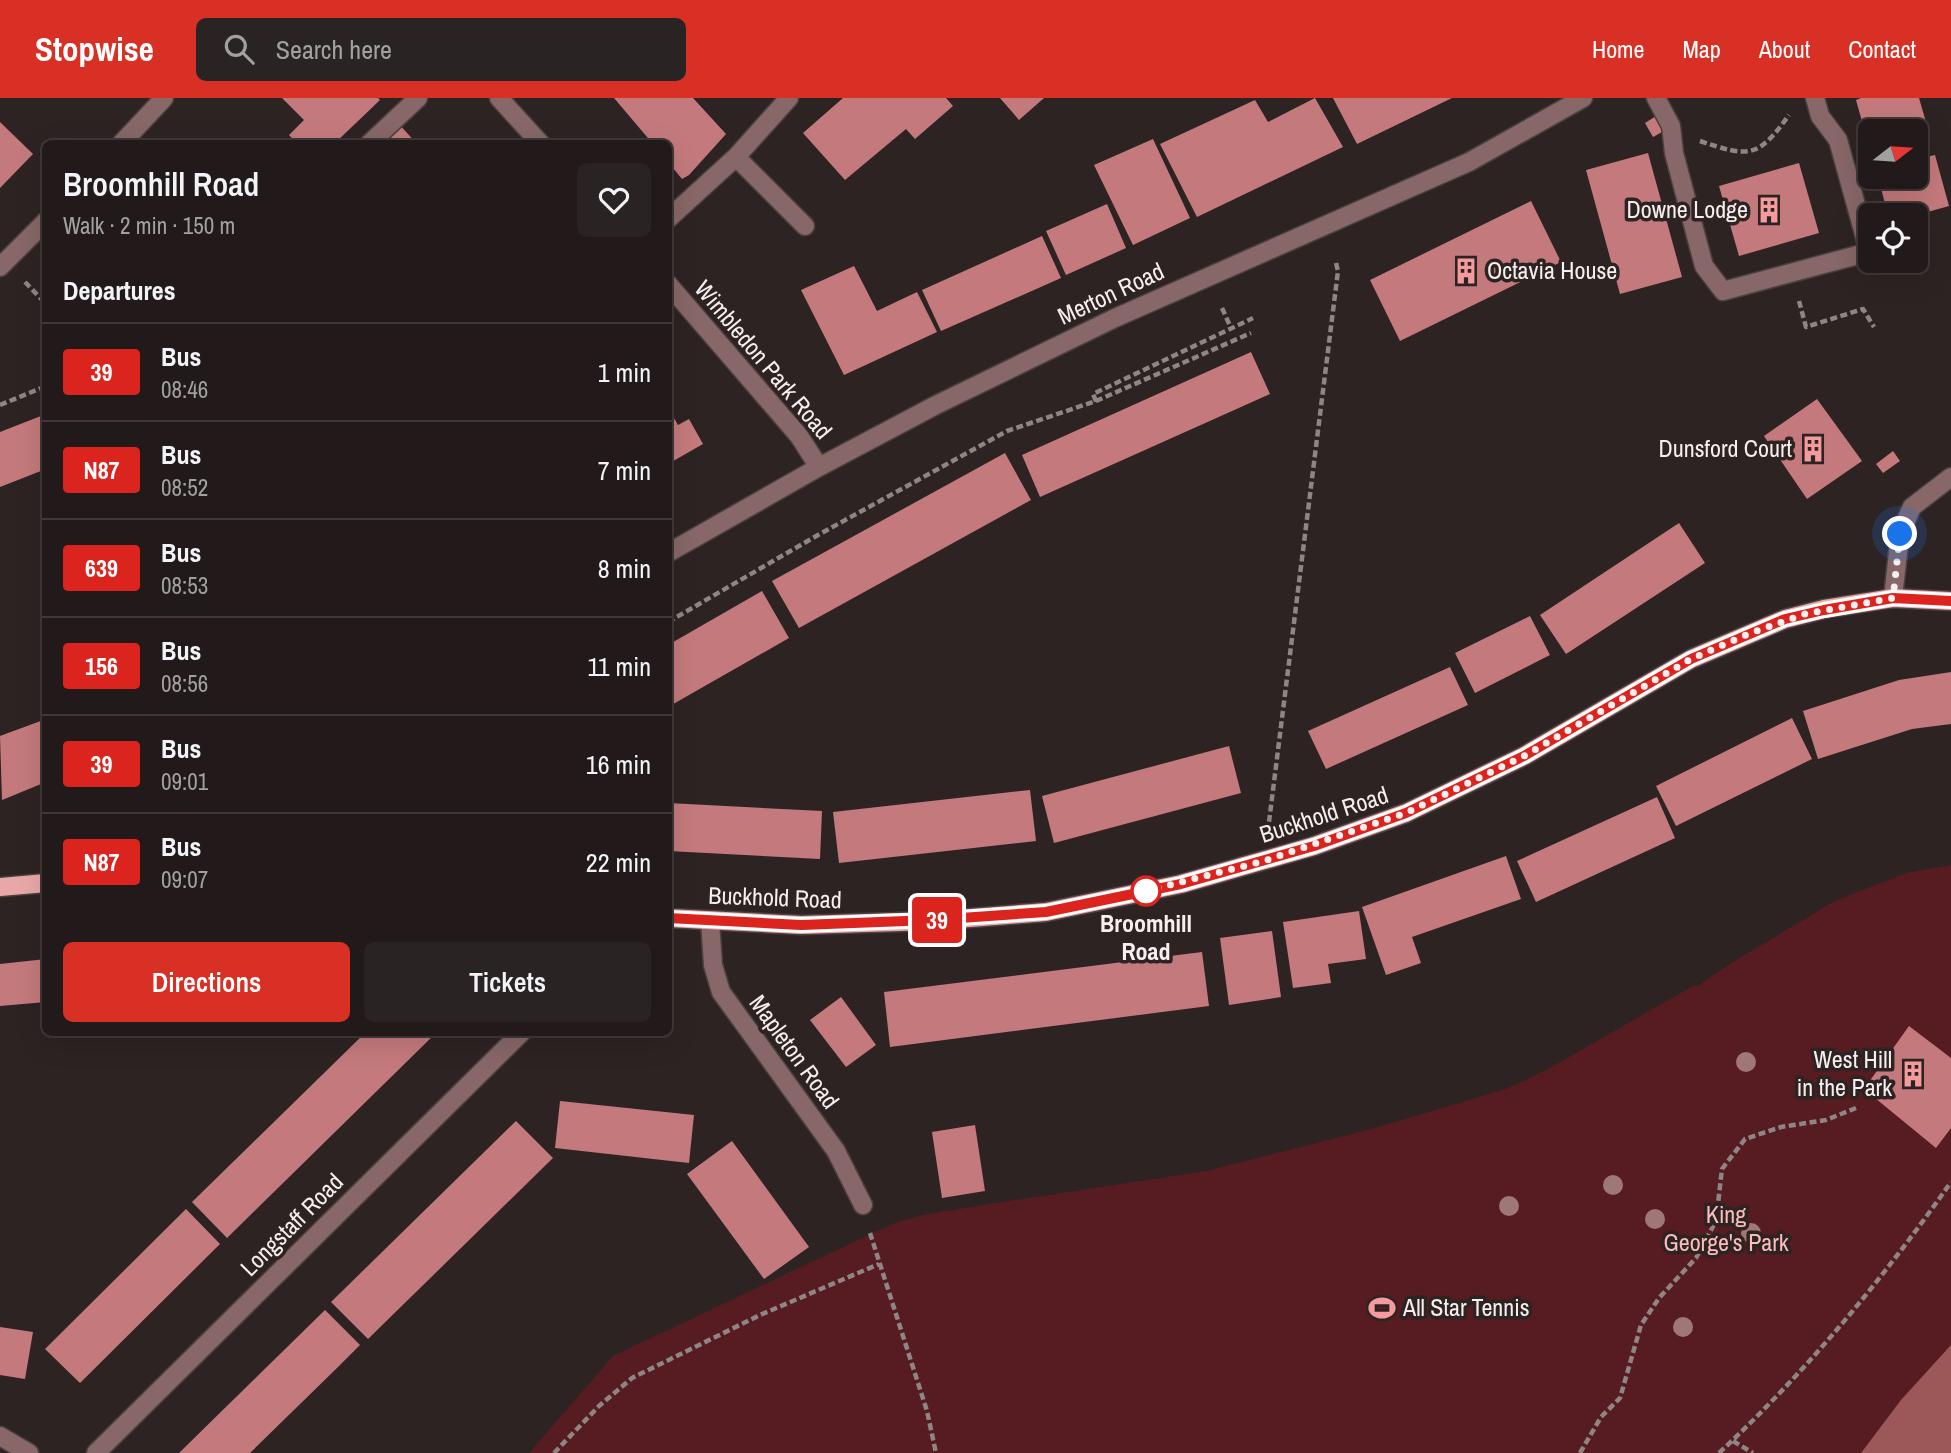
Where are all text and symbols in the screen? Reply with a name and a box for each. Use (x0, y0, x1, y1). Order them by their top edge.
search box (196, 18, 686, 81)
text: Stopwise (35, 27, 154, 71)
icon: search (220, 30, 258, 68)
text: Search here (276, 32, 392, 67)
text: Home (1592, 33, 1644, 65)
text: Map (1682, 33, 1721, 65)
text: About (1759, 33, 1810, 65)
text: Contact (1848, 33, 1916, 65)
north arrow (1858, 119, 1928, 189)
map controls (1858, 119, 1928, 273)
text: Broomhill Road (63, 162, 259, 206)
button: heart (577, 163, 651, 237)
place label: Downe Lodge (1627, 193, 1748, 225)
building icon: Downe Lodge (1754, 195, 1784, 225)
button: locate (1858, 203, 1928, 273)
text: Walk · 2 min · 150 m (63, 210, 235, 241)
place label: Octavia House (1487, 254, 1617, 286)
street label: Merton Road (1052, 255, 1169, 332)
building icon: Octavia House (1451, 256, 1481, 286)
text: Departures (63, 273, 176, 308)
street label: Wimbledon Park Road (688, 273, 840, 445)
text: Bus (161, 339, 201, 374)
text: 1 min (598, 355, 651, 390)
text: 39 (91, 356, 112, 388)
text: 08:46 (161, 374, 208, 405)
place label: Dunsford Court (1659, 432, 1793, 464)
building icon: Dunsford Court (1798, 434, 1828, 464)
text: Bus (161, 437, 201, 472)
text: 7 min (598, 453, 651, 488)
text: N87 (83, 454, 120, 486)
text: 08:52 (161, 472, 208, 503)
your location (1882, 516, 1917, 551)
text: Bus (161, 535, 201, 570)
text: 8 min (598, 551, 651, 586)
text: 639 (85, 552, 118, 584)
text: 08:53 (161, 570, 208, 601)
text: Bus (161, 633, 201, 668)
text: 11 min (587, 649, 651, 684)
text: 156 (85, 650, 118, 682)
text: 08:56 (161, 668, 208, 699)
text: Bus (161, 731, 201, 766)
text: 16 min (586, 747, 651, 782)
text: 39 (91, 748, 112, 780)
text: 09:01 (161, 766, 208, 797)
street label: Buckhold Road (1255, 778, 1392, 850)
text: Bus (161, 829, 201, 864)
text: 22 min (586, 845, 651, 880)
text: N87 (83, 846, 120, 878)
text: 09:07 (161, 864, 208, 895)
marker: Broomhill Road (1131, 876, 1161, 906)
street label: Buckhold Road (708, 879, 842, 915)
line badge: 39 (906, 897, 968, 943)
text: 39 (926, 904, 948, 936)
place label: Broomhill Road (1100, 907, 1192, 967)
button: Directions (63, 942, 350, 1022)
button: Tickets (364, 942, 651, 1022)
street label: Mapleton Road (743, 988, 847, 1115)
place label: West Hill in the Park (1797, 1043, 1892, 1103)
building icon: West Hill in the Park (1898, 1059, 1928, 1089)
street label: Longstaff Road (233, 1166, 350, 1283)
park label: King George's Park (1663, 1198, 1789, 1258)
place label: All Star Tennis (1402, 1291, 1530, 1323)
sports icon: All Star Tennis (1367, 1293, 1397, 1323)

